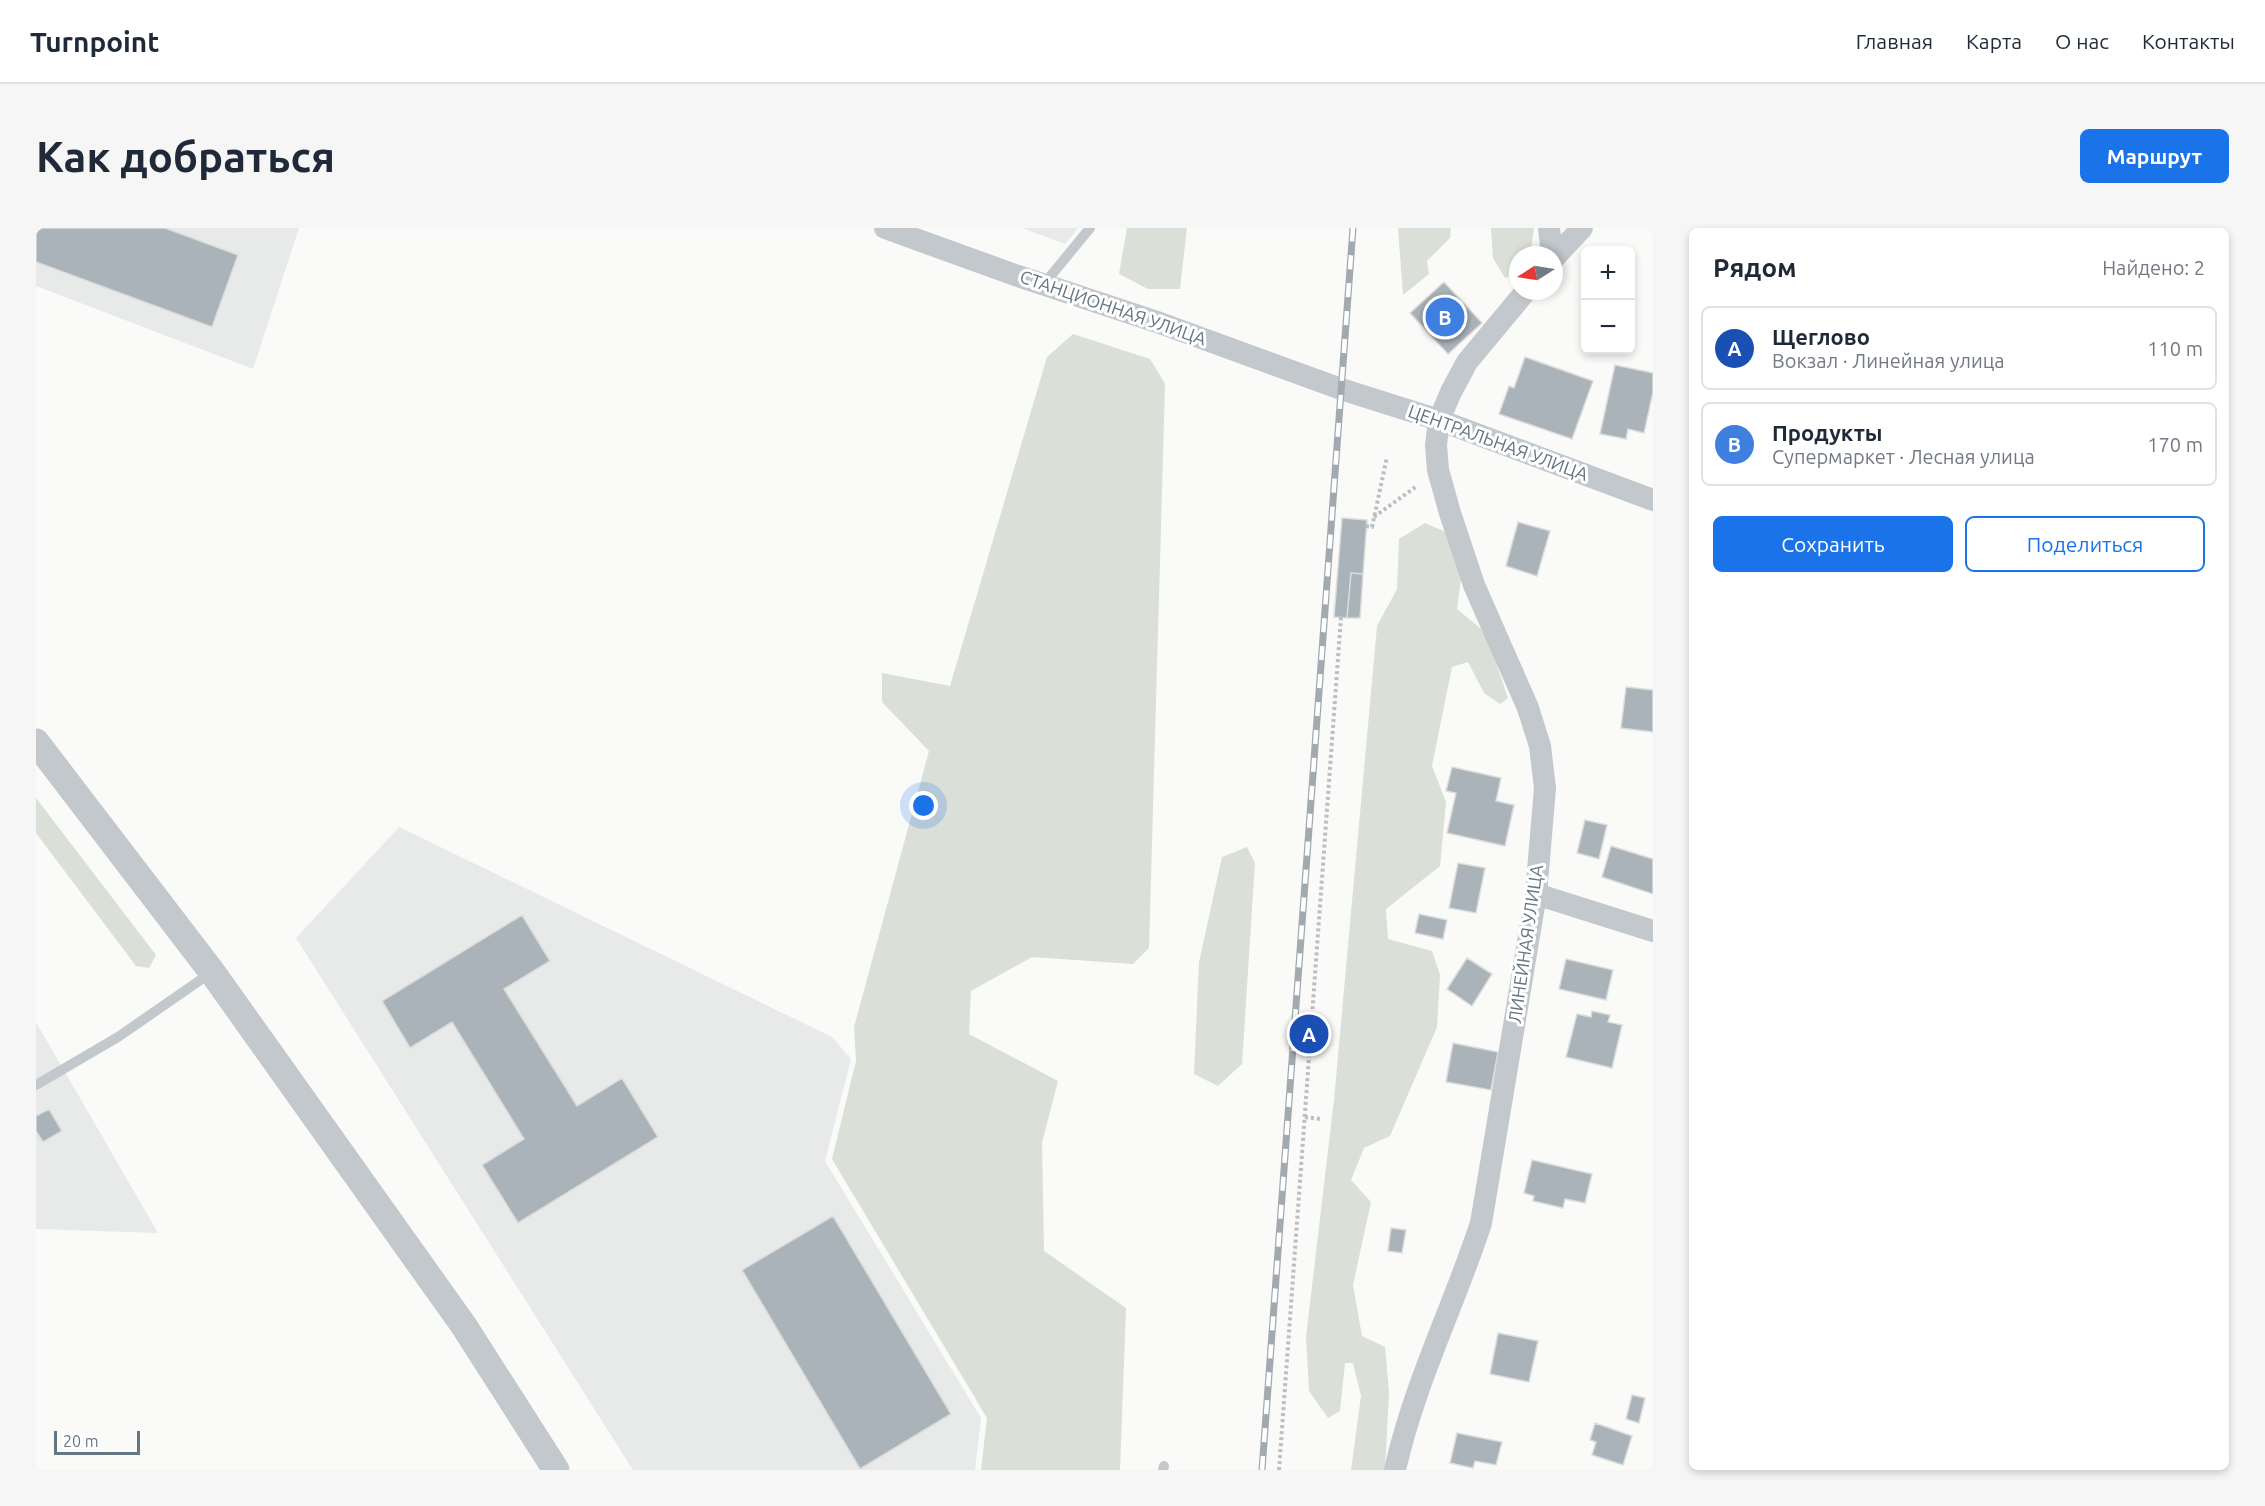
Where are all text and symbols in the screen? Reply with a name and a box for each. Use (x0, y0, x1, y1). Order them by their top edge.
text: Turnpoint (30, 26, 159, 57)
text: Главная (1856, 29, 1933, 53)
text: Карта (1966, 29, 2022, 53)
text: О нас (2055, 29, 2109, 53)
text: Контакты (2142, 29, 2235, 53)
button: Маршрут (2080, 129, 2229, 183)
text: Как добраться (36, 133, 335, 180)
north arrow (1509, 246, 1563, 300)
map controls (1581, 246, 1635, 354)
button: + (1581, 246, 1635, 300)
text: Рядом (1713, 253, 1797, 282)
text: Найдено: 2 (2102, 256, 2205, 279)
street label: СТАНЦИОННАЯ УЛИЦА (1017, 266, 1209, 348)
pin: B (1426, 294, 1464, 340)
button: − (1581, 300, 1635, 354)
text: Щеглово (1772, 324, 1870, 349)
text: A (1727, 337, 1742, 360)
text: 110 m (2147, 337, 2203, 360)
text: Вокзал · Линейная улица (1772, 349, 2005, 372)
street label: ЦЕНТРАЛЬНАЯ УЛИЦА (1406, 400, 1591, 484)
text: Продукты (1772, 420, 1882, 445)
text: B (1728, 433, 1741, 456)
text: 170 m (2147, 433, 2203, 456)
text: Супермаркет · Лесная улица (1772, 445, 2035, 468)
button: Сохранить (1713, 516, 1953, 572)
button: Поделиться (1965, 516, 2205, 572)
your location (909, 791, 938, 820)
street label: ЛИНЕЙНАЯ УЛИЦА (1504, 863, 1546, 1024)
pin: A (1290, 1012, 1328, 1056)
scale bar (54, 1428, 140, 1456)
text: 20 m (63, 1432, 99, 1450)

